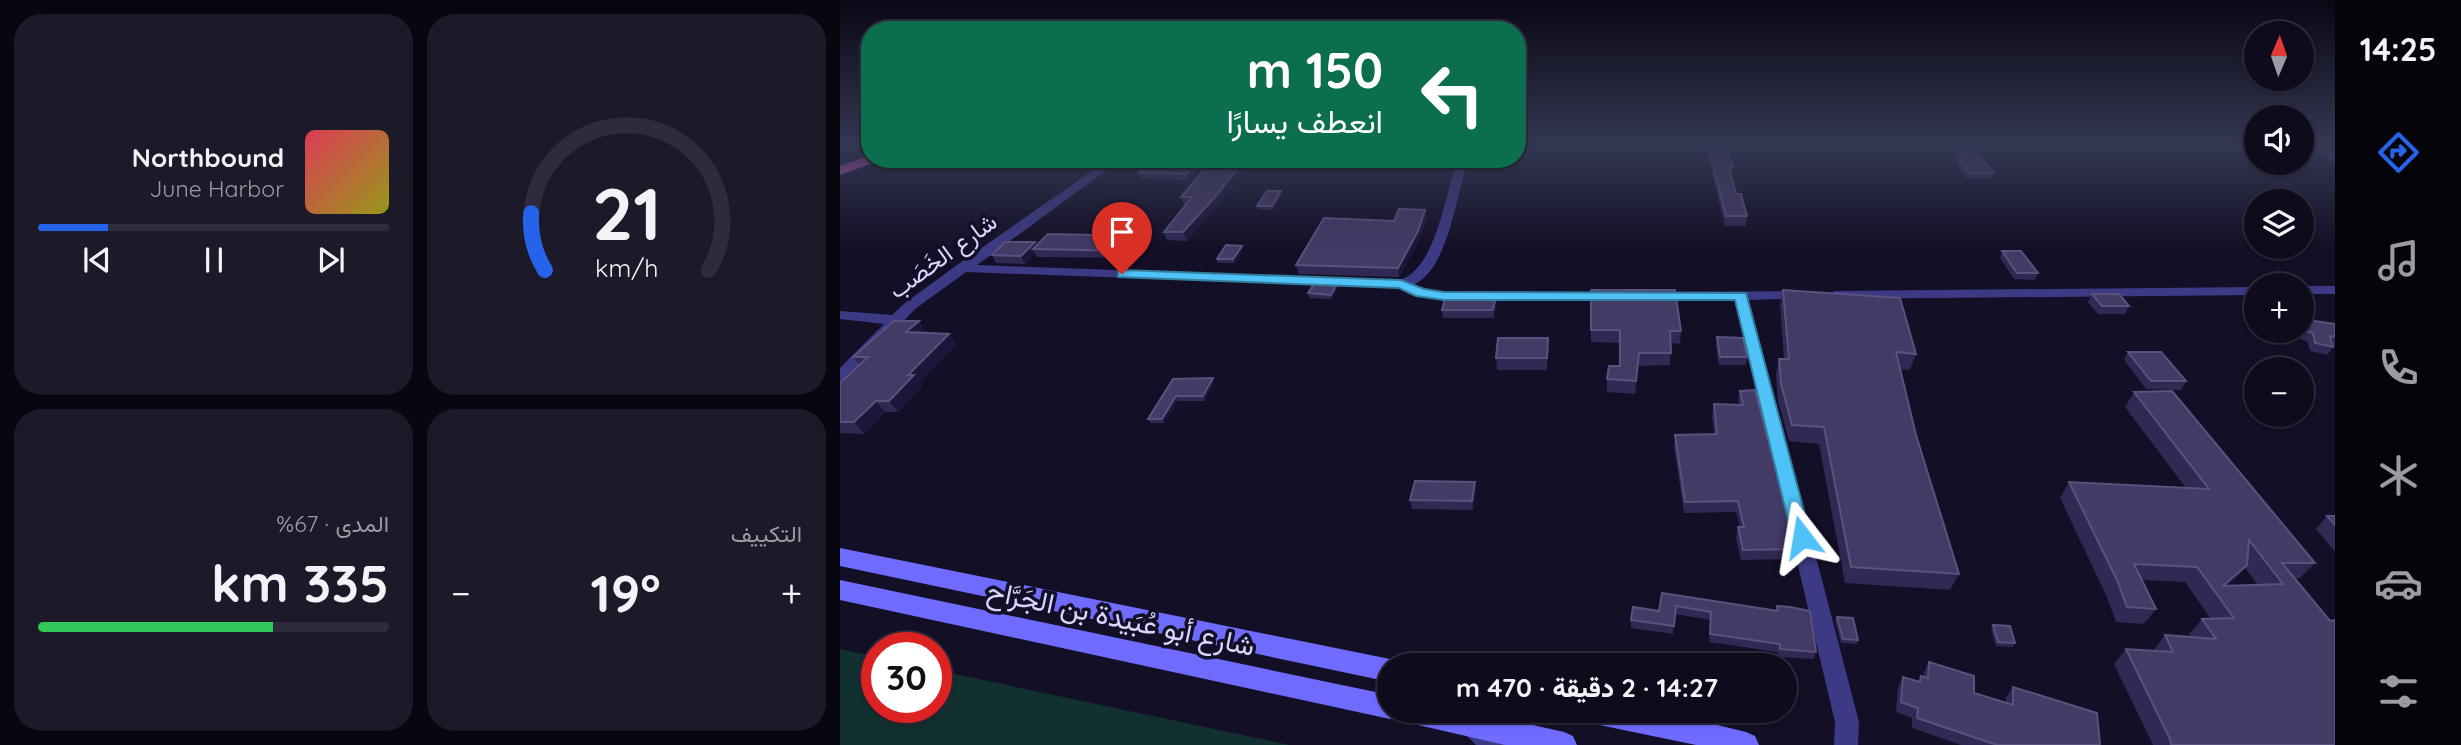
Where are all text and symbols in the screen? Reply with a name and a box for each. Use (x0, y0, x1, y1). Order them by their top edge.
north arrow (2244, 21, 2314, 91)
map controls (2244, 21, 2314, 427)
text: 14:25 (2360, 29, 2436, 69)
text: 150 m (1247, 39, 1383, 100)
icon: left (1407, 49, 1498, 140)
text: انعطف يسارًا (1227, 101, 1383, 141)
button: sound (2244, 105, 2314, 175)
icon: directions (2374, 128, 2423, 177)
text: Northbound (132, 141, 284, 174)
text: 21 (592, 168, 661, 259)
text: June Harbor (149, 174, 284, 203)
button: layers (2244, 189, 2314, 259)
pin (1092, 202, 1152, 274)
street label: شارع الخَصَب (882, 206, 1004, 306)
icon: arrive (1103, 213, 1141, 251)
icon: music (2374, 236, 2423, 285)
icon: previous (78, 241, 116, 279)
icon: pause (195, 241, 233, 279)
icon: next (312, 241, 350, 279)
text: km/h (595, 252, 658, 283)
button: + (2244, 273, 2314, 343)
icon: phone (2374, 343, 2423, 392)
button: − (2244, 357, 2314, 427)
icon: climate (2374, 451, 2423, 500)
position arrow (1765, 500, 1839, 574)
text: المدى · 67% (276, 509, 389, 538)
text: التكييف (731, 519, 802, 548)
text: 335 km (211, 550, 389, 615)
icon: car (2374, 559, 2423, 608)
text: 19° (591, 560, 661, 625)
text: − (451, 569, 471, 617)
text: + (781, 569, 802, 617)
street label: شارع أبو عُبَيدة بن الجَرَّاح (984, 572, 1258, 665)
speed limit sign: 30 (861, 632, 952, 723)
icon: filters (2374, 667, 2423, 716)
text: 14:27 · 2 دقيقة · 470 m (1456, 671, 1718, 704)

